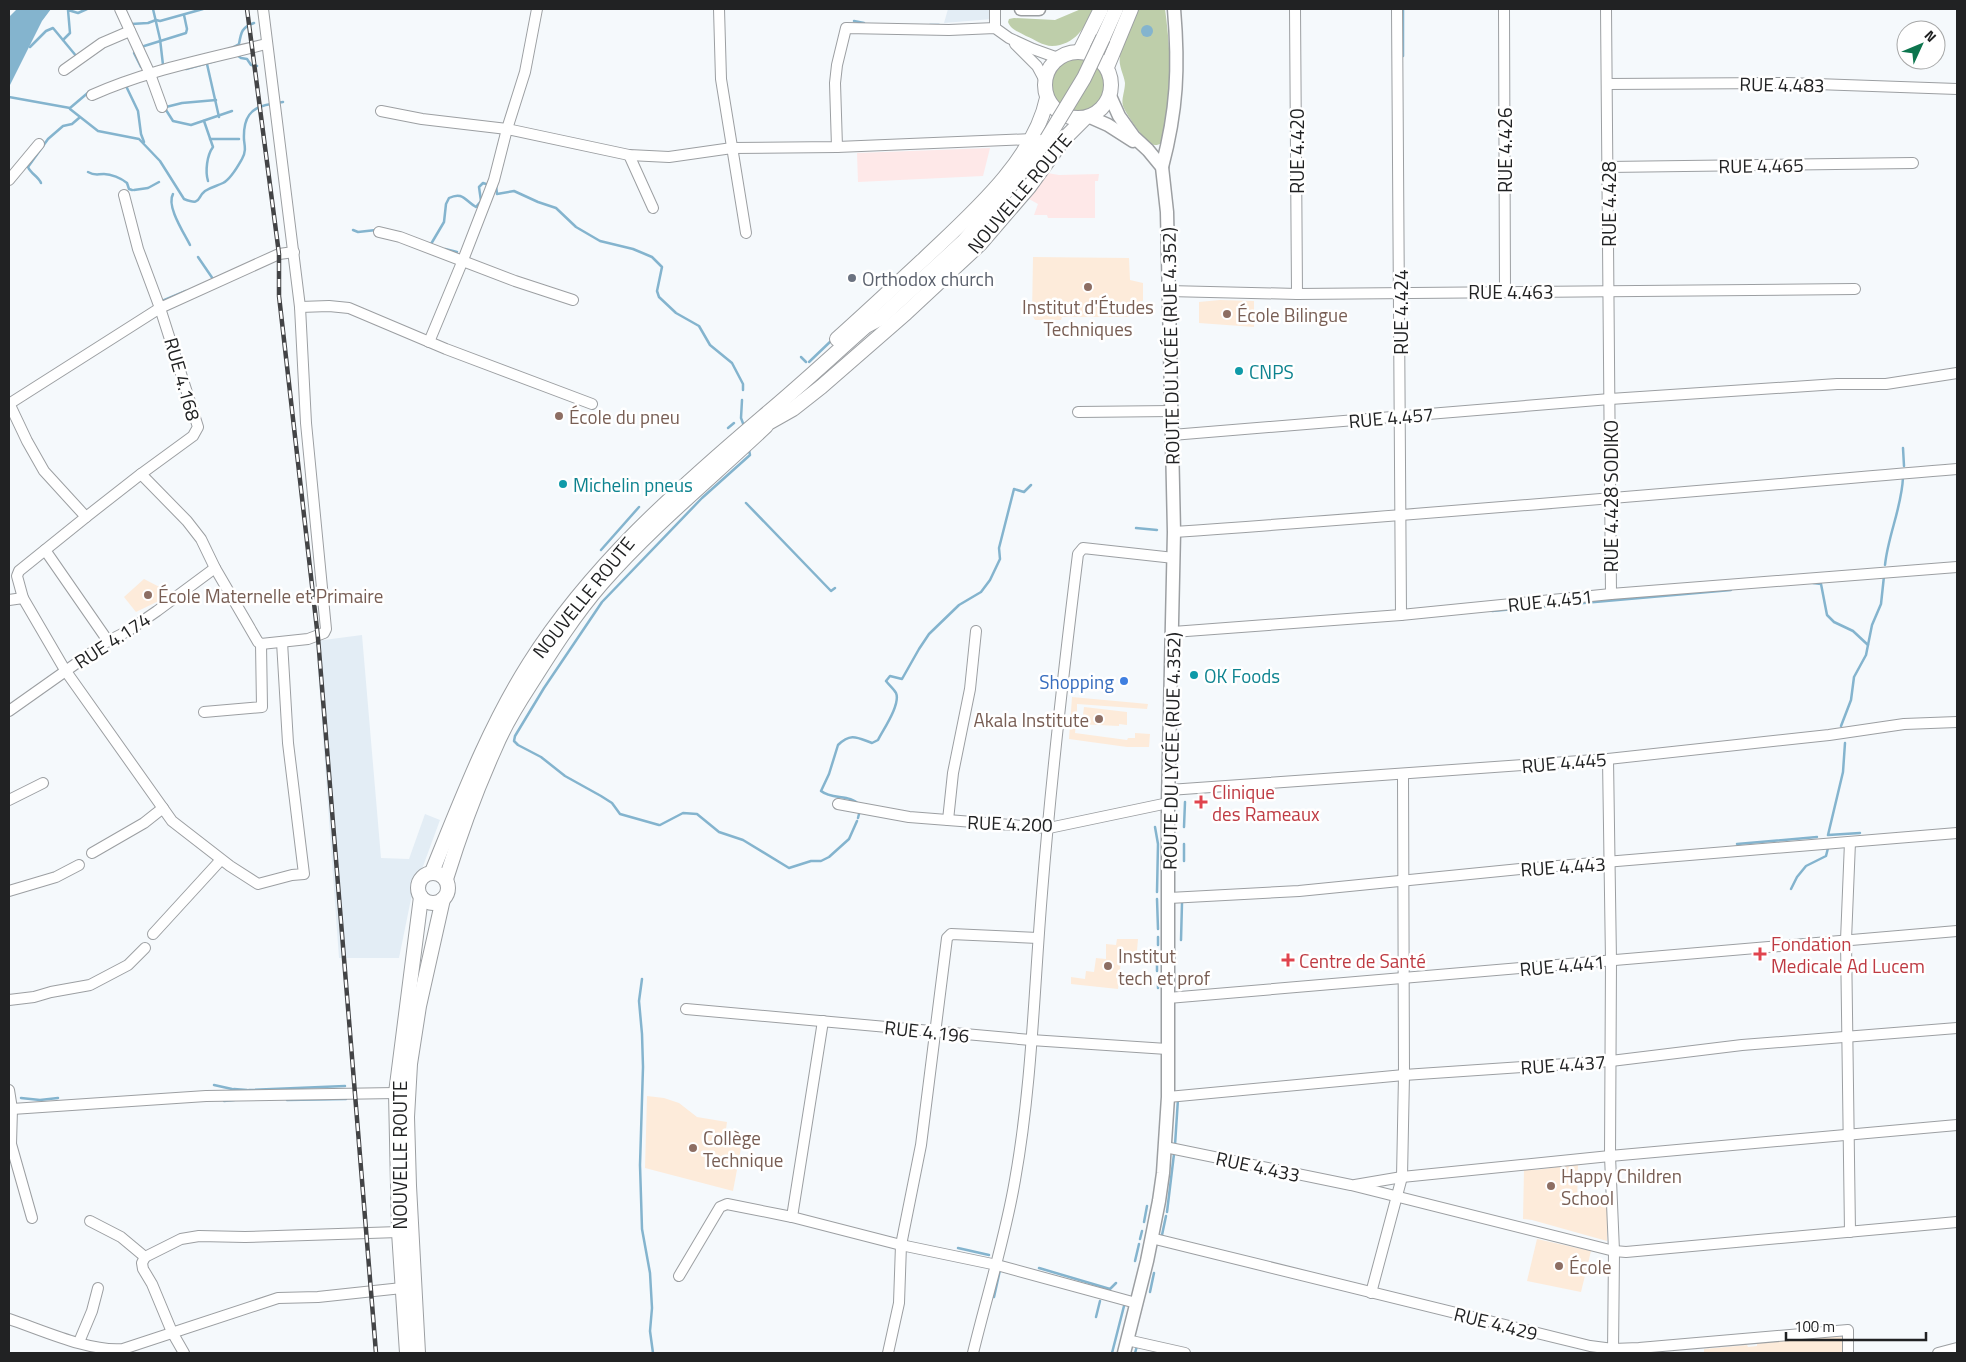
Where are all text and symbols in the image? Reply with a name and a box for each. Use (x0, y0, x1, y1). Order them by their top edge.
north arrow (1896, 20, 1946, 70)
text: N (1920, 25, 1942, 46)
street label: RUE 4.483 (1739, 69, 1825, 99)
street label: RUE 4.426 (1490, 107, 1519, 193)
street label: RUE 4.420 (1282, 108, 1311, 194)
street label: NOUVELLE ROUTE (960, 127, 1078, 259)
street label: RUE 4.465 (1718, 150, 1804, 180)
street label: RUE 4.428 (1594, 161, 1623, 247)
street label: ROUTE DU LYCÉE (RUE 4.352) (1153, 227, 1187, 465)
place label: Orthodox church (862, 264, 994, 293)
street label: RUE 4.424 (1386, 269, 1415, 355)
marker: Orthodox church (846, 272, 858, 284)
street label: RUE 4.463 (1468, 277, 1554, 306)
marker: Institut d'Études Techniques (1082, 281, 1094, 293)
place label: Institut d'Études Techniques (1022, 292, 1154, 343)
place label: École Bilingue (1237, 300, 1348, 329)
marker: École Bilingue (1221, 308, 1233, 320)
street label: RUE 4.168 (157, 334, 209, 424)
place label: CNPS (1249, 357, 1294, 386)
marker: CNPS (1233, 365, 1245, 377)
street label: RUE 4.457 (1347, 399, 1435, 435)
place label: École du pneu (569, 402, 680, 431)
marker: École du pneu (553, 410, 565, 422)
street label: RUE 4.428 SODIKO (1596, 420, 1625, 572)
place label: Michelin pneus (573, 470, 693, 499)
marker: Michelin pneus (557, 478, 569, 490)
street label: NOUVELLE ROUTE (525, 530, 641, 664)
place label: École Maternelle et Primaire (158, 581, 383, 610)
street label: RUE 4.451 (1506, 581, 1594, 619)
marker: École Maternelle et Primaire (142, 589, 154, 601)
street label: RUE 4.174 (68, 605, 156, 675)
street label: ROUTE DU LYCÉE (RUE 4.352) (1154, 632, 1188, 870)
place label: OK Foods (1204, 661, 1280, 690)
place label: Shopping (1039, 667, 1114, 696)
marker: OK Foods (1188, 669, 1200, 681)
marker: Shopping (1118, 675, 1130, 687)
place label: Akala Institute (973, 705, 1089, 734)
marker: Akala Institute (1093, 713, 1105, 725)
street label: RUE 4.445 (1520, 744, 1608, 780)
place label: Clinique des Rameaux (1212, 777, 1320, 828)
marker: Clinique des Rameaux (1194, 795, 1208, 809)
street label: RUE 4.200 (967, 807, 1053, 839)
street label: RUE 4.443 (1519, 849, 1607, 883)
place label: Fondation Medicale Ad Lucem (1771, 929, 1925, 980)
place label: Institut tech et prof (1118, 941, 1211, 992)
place label: Centre de Santé (1299, 946, 1426, 975)
street label: RUE 4.441 (1518, 947, 1606, 983)
marker: Fondation Medicale Ad Lucem (1753, 947, 1767, 961)
marker: Centre de Santé (1281, 953, 1295, 967)
marker: Institut tech et prof (1102, 960, 1114, 972)
street label: RUE 4.196 (883, 1012, 971, 1050)
street label: RUE 4.437 (1519, 1047, 1607, 1081)
street label: NOUVELLE ROUTE (385, 1080, 414, 1230)
place label: Collège Technique (703, 1123, 783, 1174)
marker: Collège Technique (687, 1142, 699, 1154)
street label: RUE 4.433 (1213, 1143, 1303, 1189)
place label: Happy Children School (1561, 1161, 1682, 1212)
marker: Happy Children School (1545, 1180, 1557, 1192)
place label: École (1569, 1252, 1612, 1281)
marker: École (1553, 1260, 1565, 1272)
street label: RUE 4.429 (1451, 1299, 1541, 1347)
scale bar (1786, 1310, 1926, 1342)
text: 100 m (1794, 1315, 1835, 1338)

